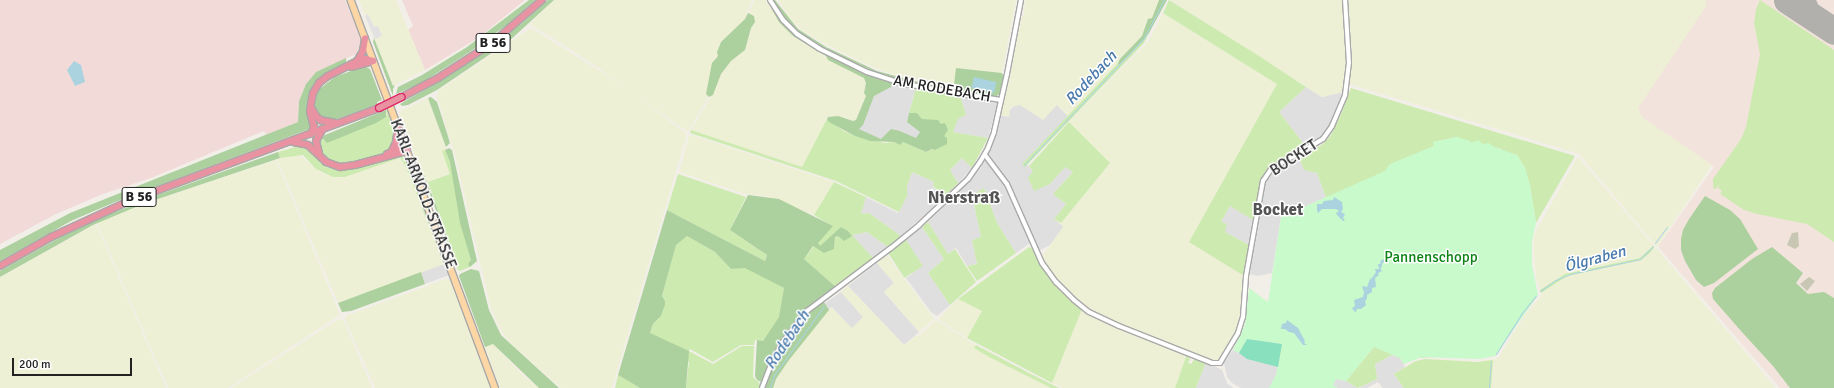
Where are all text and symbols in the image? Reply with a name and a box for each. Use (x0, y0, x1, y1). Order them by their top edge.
road number: B 56 (475, 31, 511, 55)
water label: Rodebach (1061, 47, 1121, 109)
street label: AM RODEBACH (892, 72, 992, 106)
street label: KARL-ARNOLD-STRASSE (386, 117, 460, 271)
street label: BOCKET (1267, 136, 1321, 180)
road number: B 56 (121, 185, 157, 209)
district label: Nierstraß (928, 188, 1000, 208)
district label: Bocket (1253, 200, 1303, 220)
water label: Ölgraben (1562, 242, 1628, 276)
park label: Pannenschopp (1384, 249, 1478, 267)
water label: Rodebach (760, 307, 814, 373)
scale bar (14, 350, 134, 376)
text: 200 m (19, 357, 51, 372)

